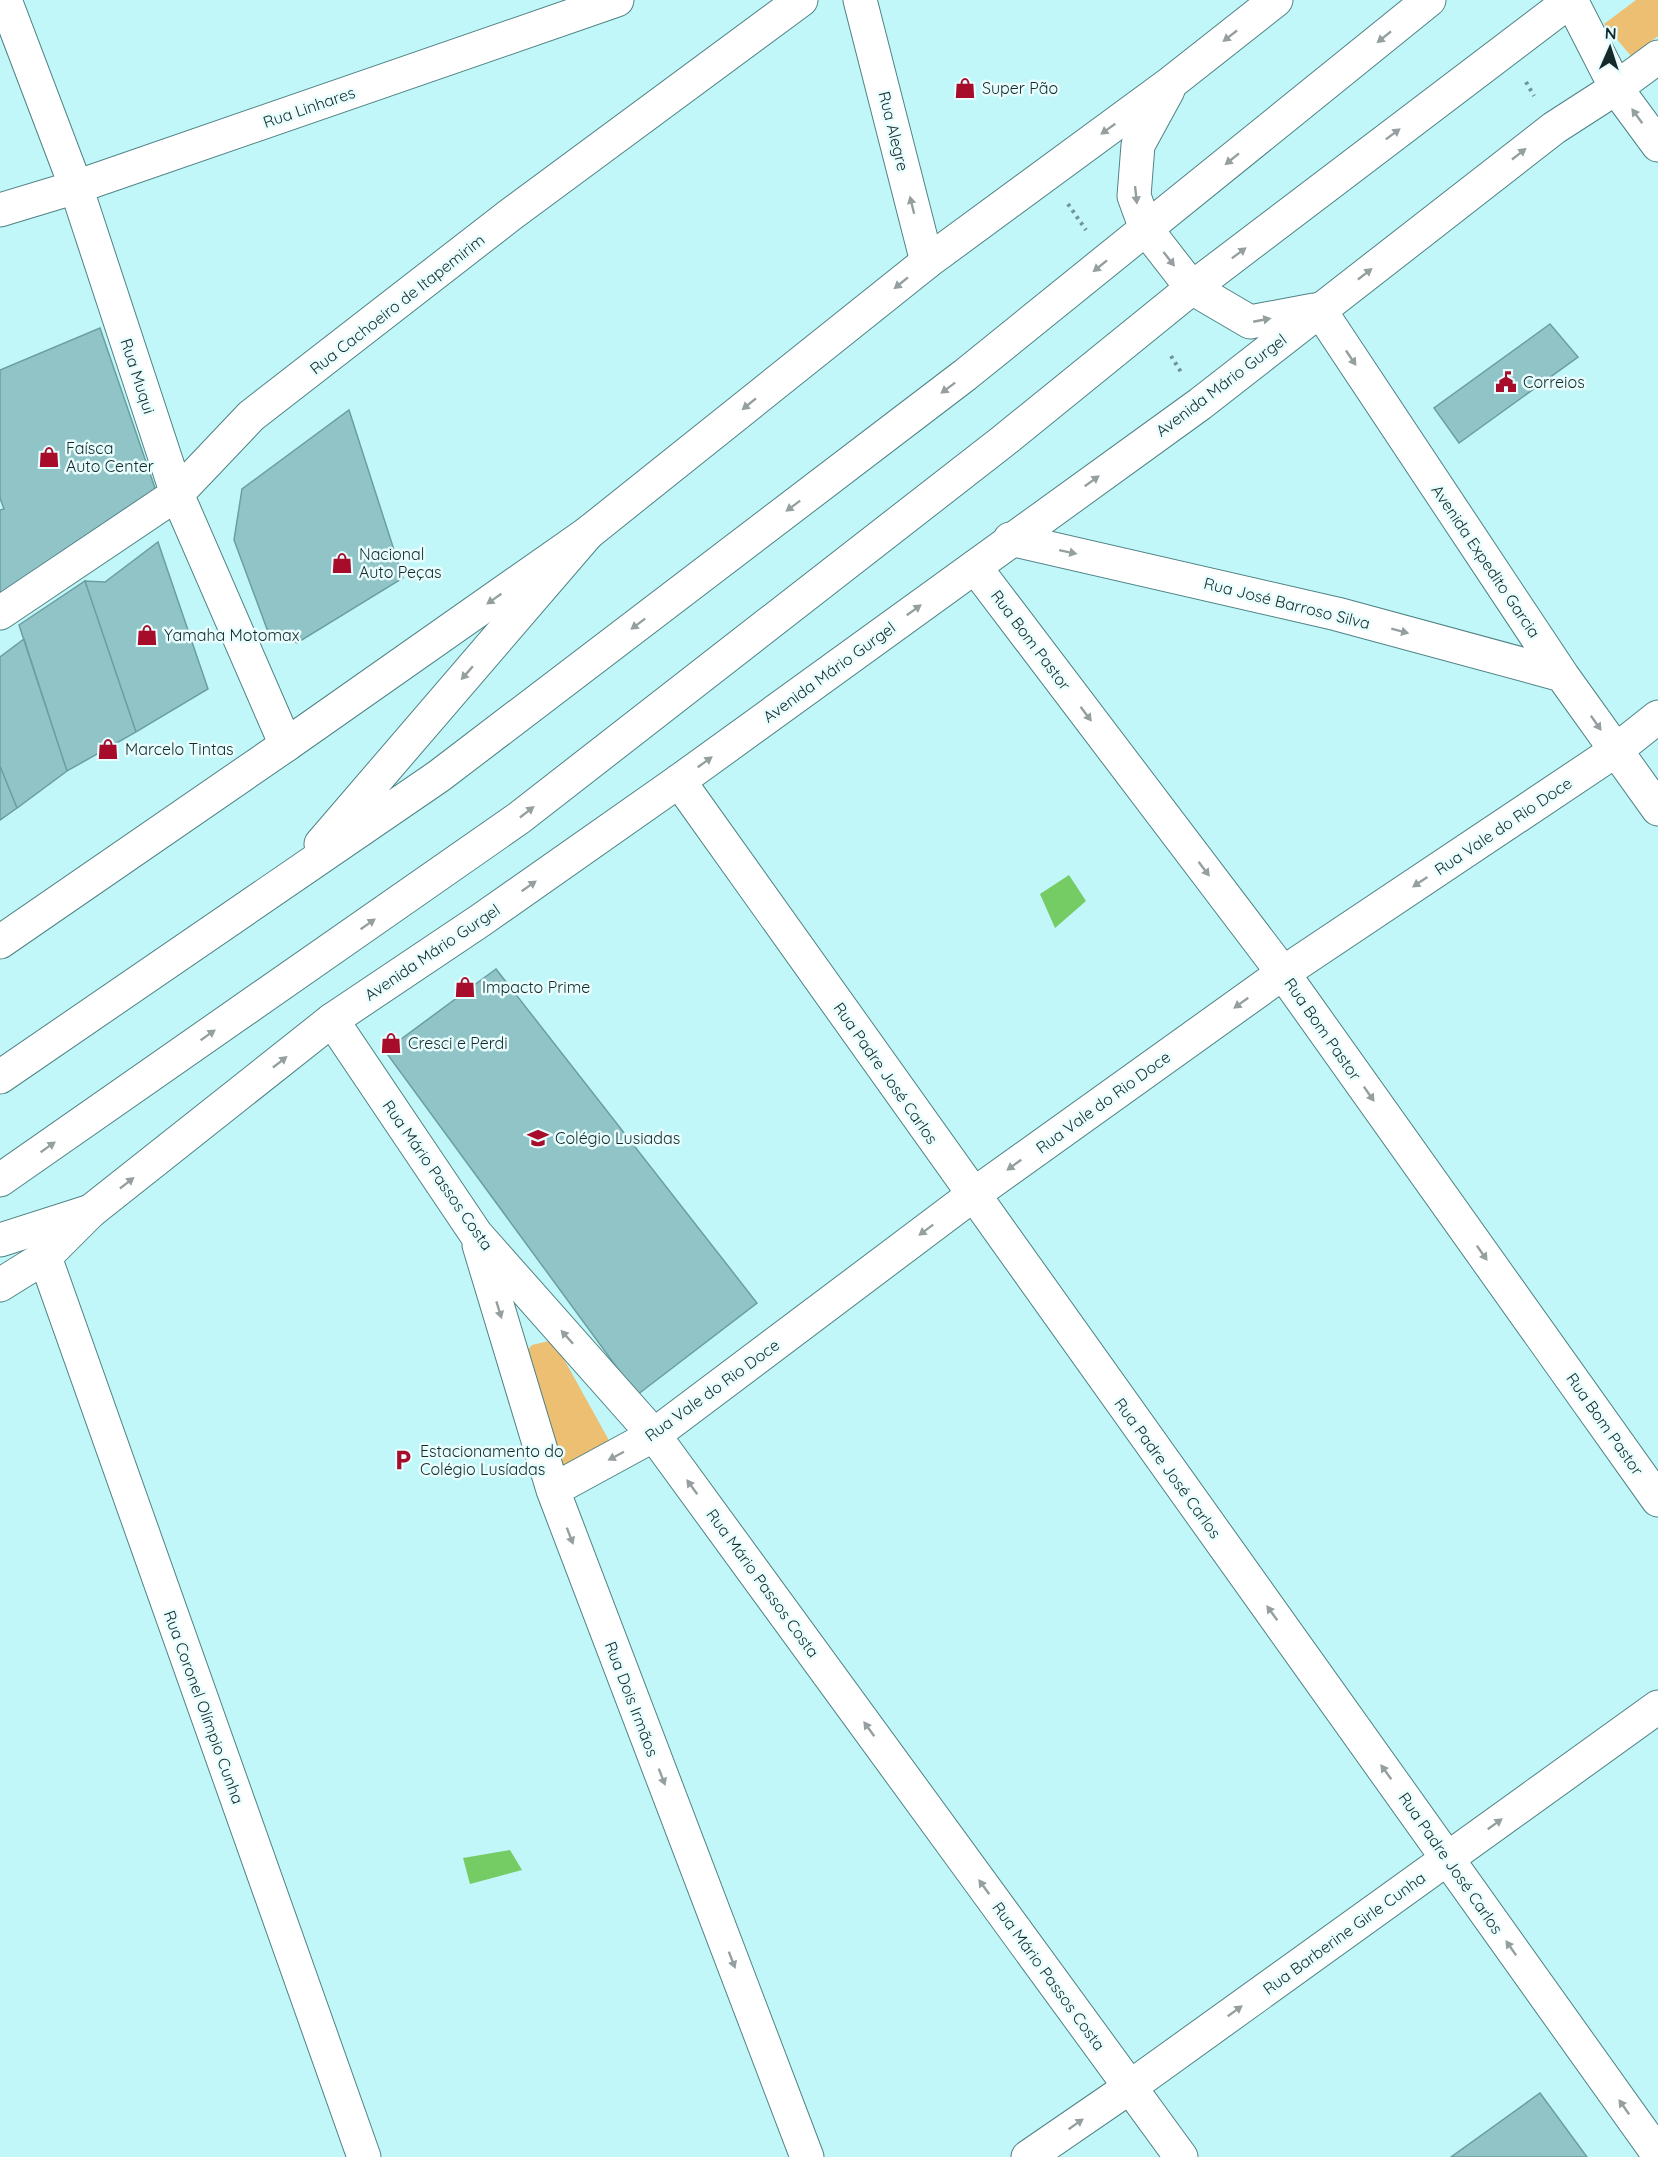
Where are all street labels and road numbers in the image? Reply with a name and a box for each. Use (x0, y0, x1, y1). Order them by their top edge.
street label: Rua Linhares (260, 82, 358, 132)
street label: Rua Alegre (874, 89, 914, 173)
street label: Rua Cachoeiro de Itapemirim (306, 230, 488, 378)
street label: Avenida Mário Gurgel (1152, 329, 1290, 441)
street label: Rua Muqui (116, 336, 160, 416)
street label: Avenida Expedito Garcia (1427, 481, 1545, 641)
street label: Rua José Barroso Silva (1202, 573, 1372, 633)
street label: Rua Bom Pastor (987, 586, 1075, 694)
street label: Avenida Mário Gurgel (759, 617, 899, 727)
street label: Rua Vale do Rio Doce (1431, 773, 1575, 879)
street label: Avenida Mário Gurgel (361, 899, 503, 1005)
street label: Rua Bom Pastor (1280, 974, 1366, 1084)
street label: Rua Padre José Carlos (829, 998, 943, 1148)
street label: Rua Vale do Rio Doce (1032, 1047, 1174, 1157)
street label: Rua Mário Passos Costa (379, 1096, 497, 1254)
street label: Rua Vale do Rio Doce (641, 1335, 783, 1445)
street label: Rua Bom Pastor (1562, 1369, 1648, 1479)
street label: Rua Padre José Carlos (1110, 1394, 1226, 1542)
street label: Rua Mário Passos Costa (702, 1505, 824, 1661)
street label: Rua Coronel Olímpio Cunha (160, 1608, 248, 1806)
street label: Rua Dois Irmãos (601, 1638, 663, 1760)
street label: Rua Padre José Carlos (1394, 1788, 1508, 1938)
street label: Rua Barberine Girle Cunha (1259, 1867, 1429, 1999)
street label: Rua Mário Passos Costa (988, 1898, 1110, 2054)

